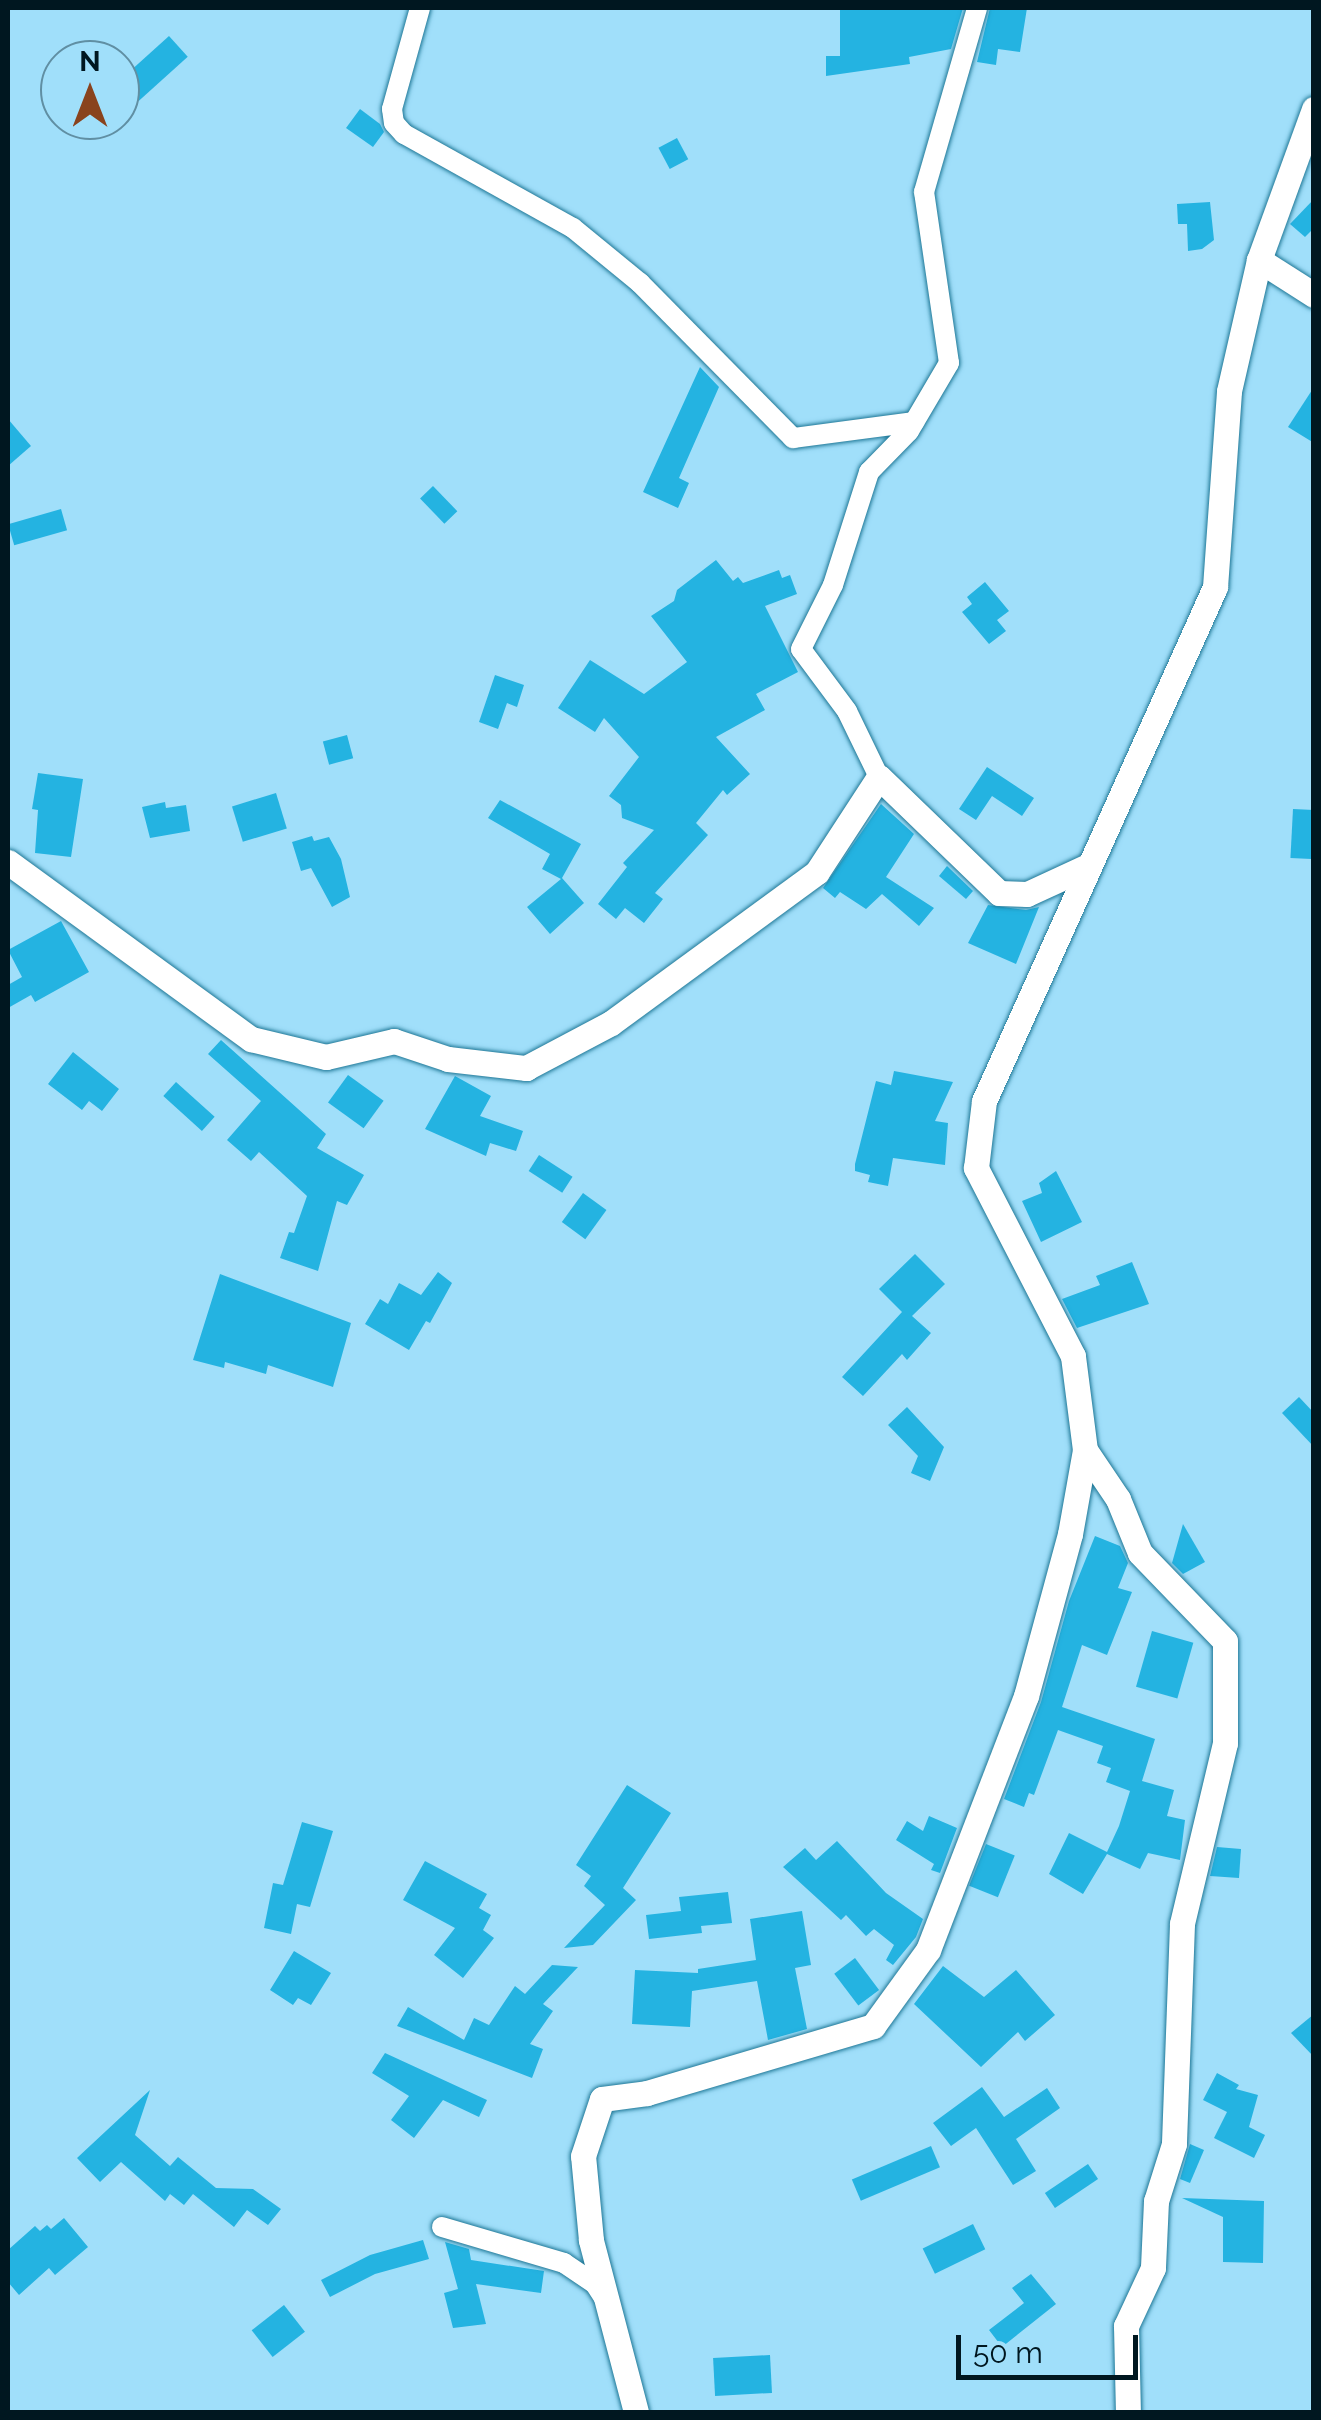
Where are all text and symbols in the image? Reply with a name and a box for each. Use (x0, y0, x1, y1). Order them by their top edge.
north arrow (40, 40, 140, 140)
text: N (79, 45, 101, 78)
scale bar (961, 2315, 1144, 2377)
text: 50 m (973, 2335, 1043, 2370)

